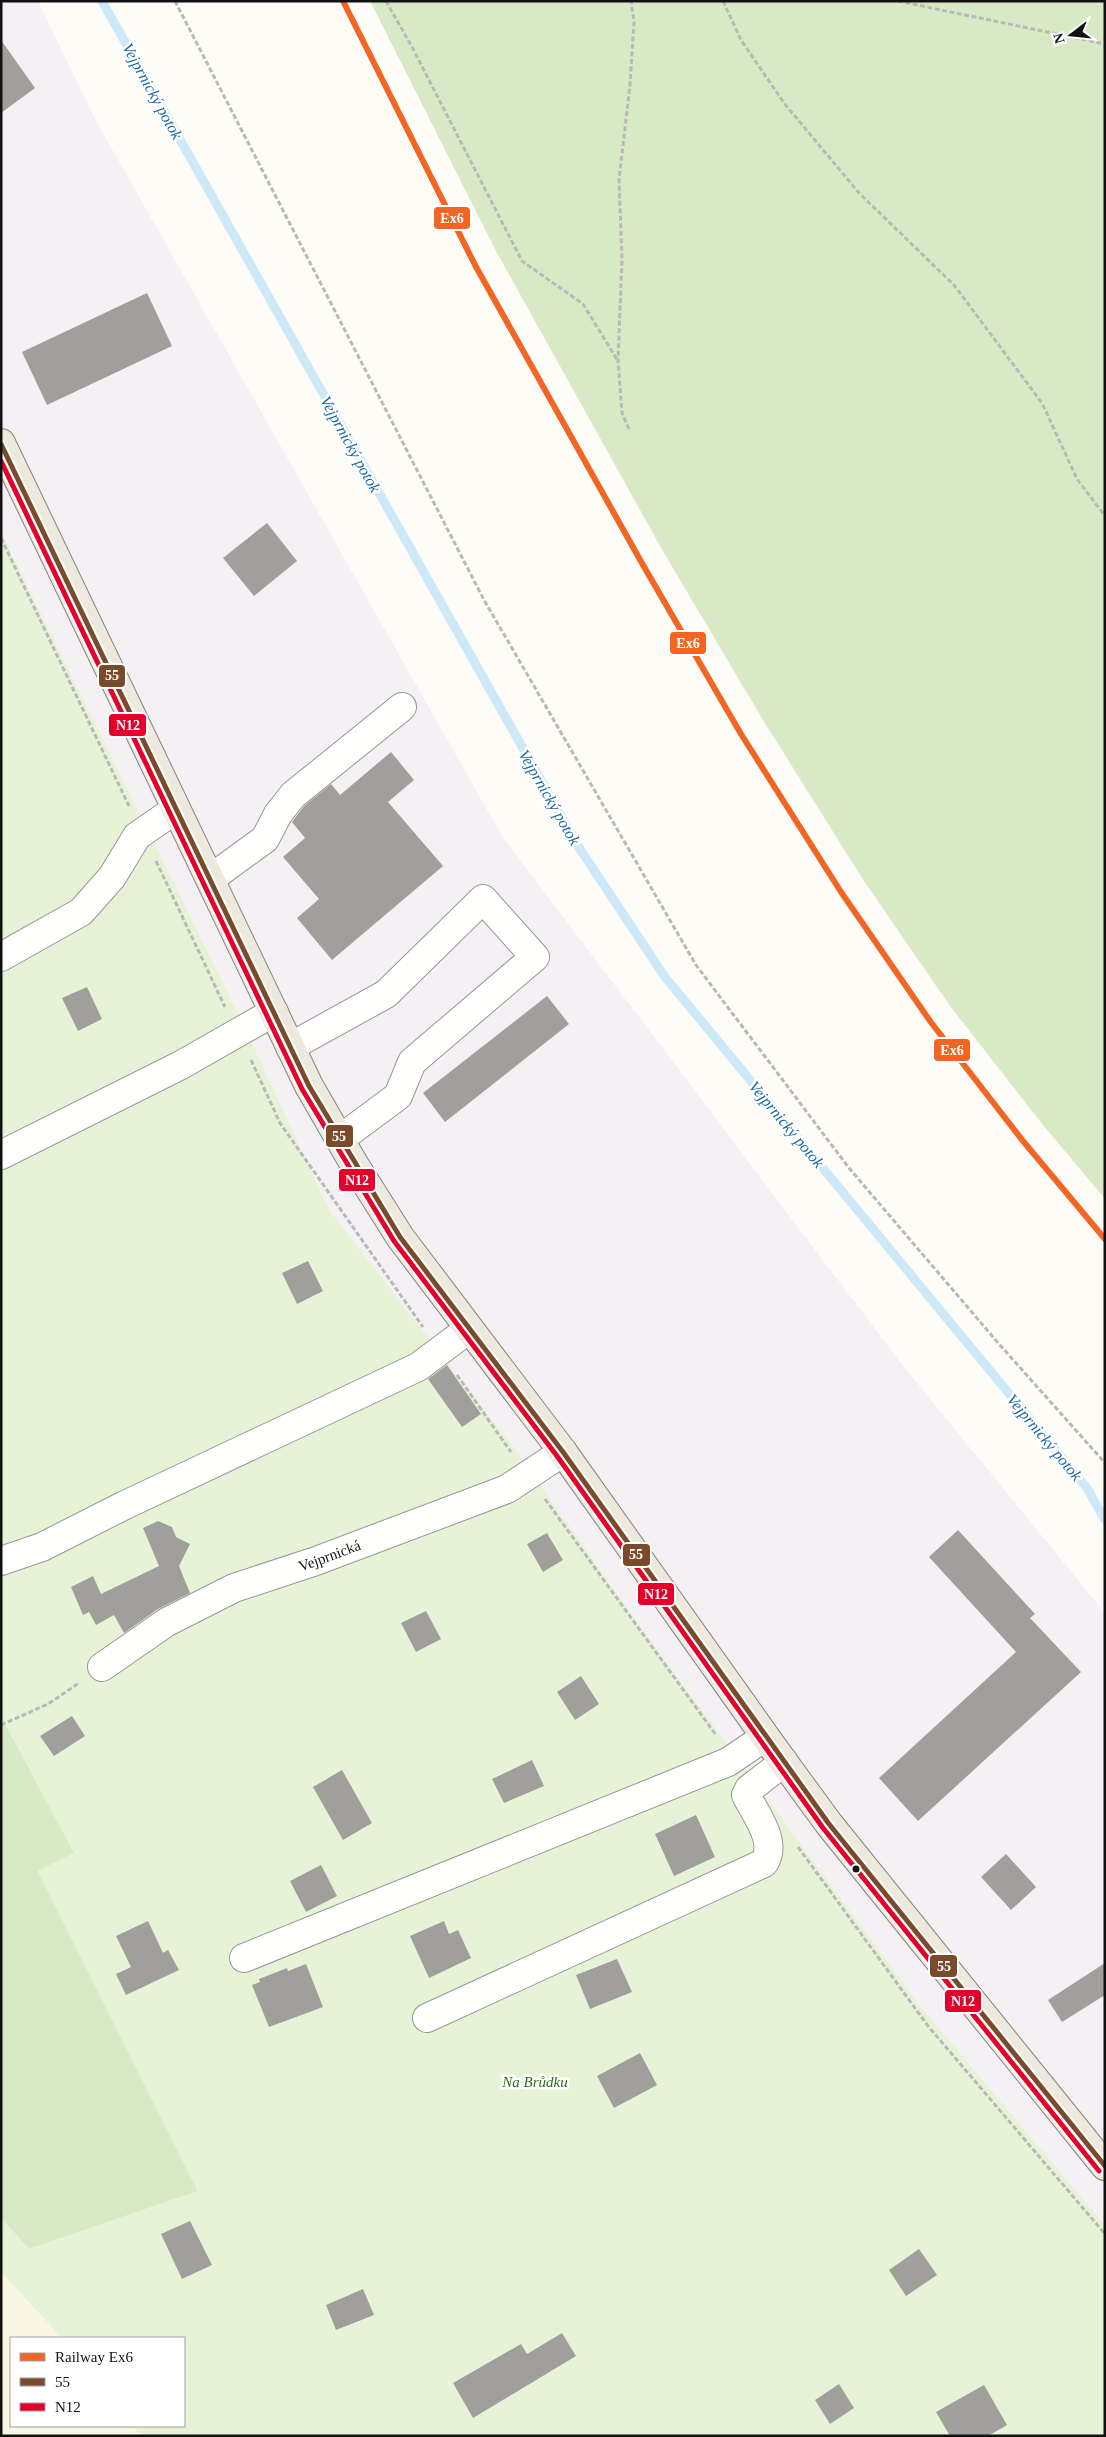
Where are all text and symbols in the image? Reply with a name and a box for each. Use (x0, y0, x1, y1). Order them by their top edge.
north arrow (1046, 10, 1096, 60)
text: N (1050, 32, 1068, 45)
water label: Vejprnický potok (118, 40, 186, 143)
line badge: Ex6 (433, 206, 471, 230)
text: Ex6 (440, 211, 464, 226)
water label: Vejprnický potok (316, 393, 384, 496)
line badge: Ex6 (669, 631, 707, 655)
text: Ex6 (676, 636, 700, 651)
line badge: 55 (98, 664, 126, 688)
text: 55 (105, 668, 119, 683)
line badge: N12 (108, 713, 147, 737)
text: N12 (116, 718, 140, 733)
water label: Vejprnický potok (515, 747, 584, 849)
line badge: Ex6 (933, 1038, 971, 1062)
text: Ex6 (940, 1043, 964, 1058)
water label: Vejprnický potok (745, 1078, 828, 1172)
line badge: 55 (325, 1124, 354, 1148)
text: 55 (332, 1129, 346, 1144)
line badge: N12 (338, 1168, 376, 1192)
text: N12 (345, 1173, 369, 1188)
water label: Vejprnický potok (1003, 1391, 1086, 1485)
street label: Vejprnická (296, 1537, 363, 1574)
line badge: 55 (622, 1543, 651, 1567)
text: 55 (629, 1547, 643, 1562)
line badge: N12 (637, 1582, 675, 1606)
text: N12 (644, 1587, 668, 1602)
unlabelled marker (851, 1864, 861, 1874)
line badge: 55 (929, 1954, 958, 1978)
text: 55 (937, 1959, 951, 1974)
line badge: N12 (944, 1989, 982, 2013)
text: N12 (951, 1994, 975, 2009)
park label: Na Brůdku (501, 2074, 568, 2090)
legend (10, 2337, 185, 2427)
text: Railway Ex6 (55, 2349, 133, 2365)
text: 55 (55, 2374, 70, 2390)
text: N12 (55, 2399, 81, 2415)

